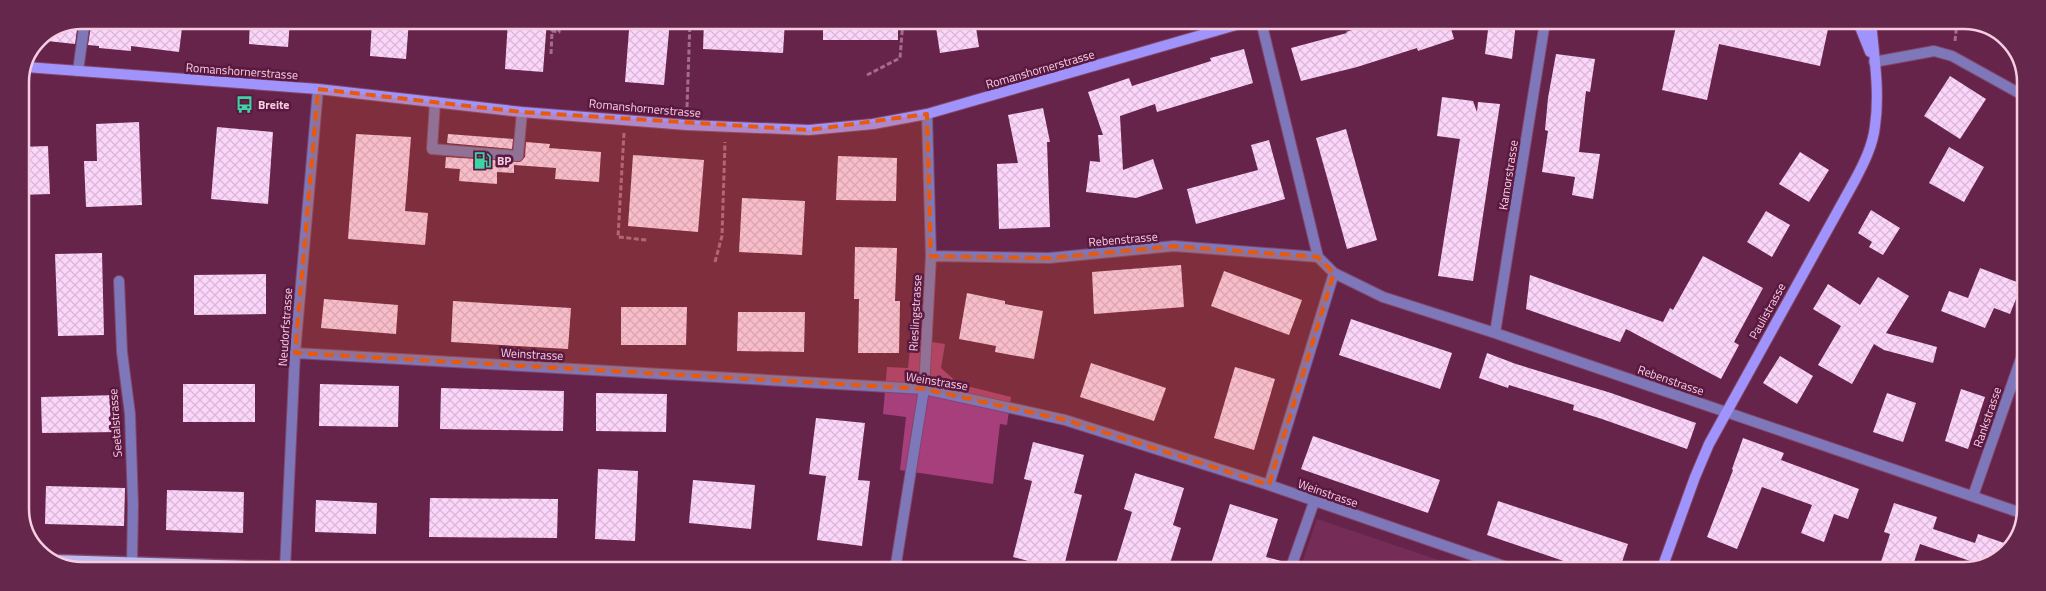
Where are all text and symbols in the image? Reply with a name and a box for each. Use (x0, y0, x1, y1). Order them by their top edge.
street label: Romanshornerstrasse (983, 44, 1097, 94)
street label: Romanshornerstrasse (185, 58, 299, 84)
bus stop icon: Breite (234, 94, 254, 114)
street label: Romanshornerstrasse (588, 94, 702, 122)
place label: Breite (258, 95, 289, 114)
street label: Kamorstrasse (1493, 139, 1523, 211)
fuel station icon: BP (473, 150, 493, 170)
place label: BP (497, 151, 511, 170)
street label: Rebenstrasse (1088, 227, 1158, 251)
street label: Rieslingstrasse (904, 274, 926, 352)
street label: Paulistrasse (1744, 279, 1790, 343)
street label: Neudorfstrasse (273, 287, 297, 367)
street label: Weinstrasse (500, 343, 564, 365)
street label: Rebenstrasse (1635, 360, 1707, 400)
street label: Weinstrasse (905, 367, 969, 395)
street label: Rankstrasse (1968, 384, 2006, 450)
street label: Seetalstrasse (103, 388, 127, 458)
street label: Weinstrasse (1295, 474, 1361, 512)

